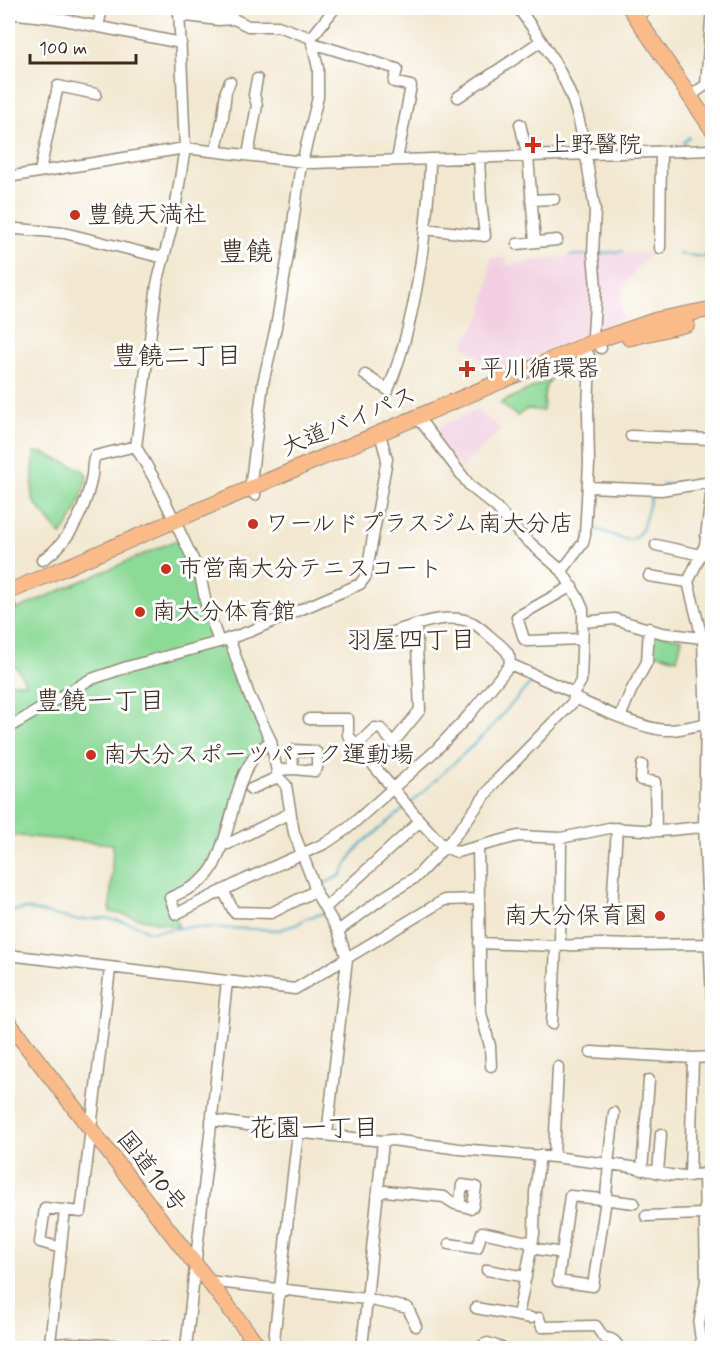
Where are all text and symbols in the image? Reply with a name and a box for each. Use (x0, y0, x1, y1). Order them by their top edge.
scale bar (30, 27, 136, 65)
text: 100 m (39, 37, 87, 61)
place label: 上野醫院 (546, 130, 642, 161)
marker: 上野醫院 (524, 136, 542, 154)
place label: 豊饒天満社 (87, 200, 207, 231)
marker: 豊饒天満社 (68, 208, 82, 222)
district label: 豊饒 (219, 235, 273, 270)
district label: 豊饒二丁目 (112, 340, 242, 374)
place label: 平川循環器 (480, 354, 600, 385)
marker: 平川循環器 (458, 360, 476, 378)
street label: 大道バイパス (277, 380, 421, 464)
place label: ワールドプラスジム南大分店 (265, 509, 574, 540)
marker: ワールドプラスジム南大分店 (246, 517, 260, 531)
place label: 市営南大分テニスコート (178, 554, 442, 585)
marker: 市営南大分テニスコート (159, 562, 173, 576)
place label: 南大分体育館 (152, 597, 296, 628)
marker: 南大分体育館 (133, 605, 147, 619)
district label: 羽屋四丁目 (346, 624, 476, 658)
district label: 豊饒一丁目 (35, 685, 165, 719)
place label: 南大分スポーツパーク運動場 (103, 740, 414, 771)
marker: 南大分スポーツパーク運動場 (84, 748, 98, 762)
place label: 南大分保育園 (504, 901, 648, 932)
marker: 南大分保育園 (653, 909, 667, 923)
district label: 花園一丁目 (249, 1112, 379, 1146)
street label: 国道10号 (109, 1124, 193, 1220)

